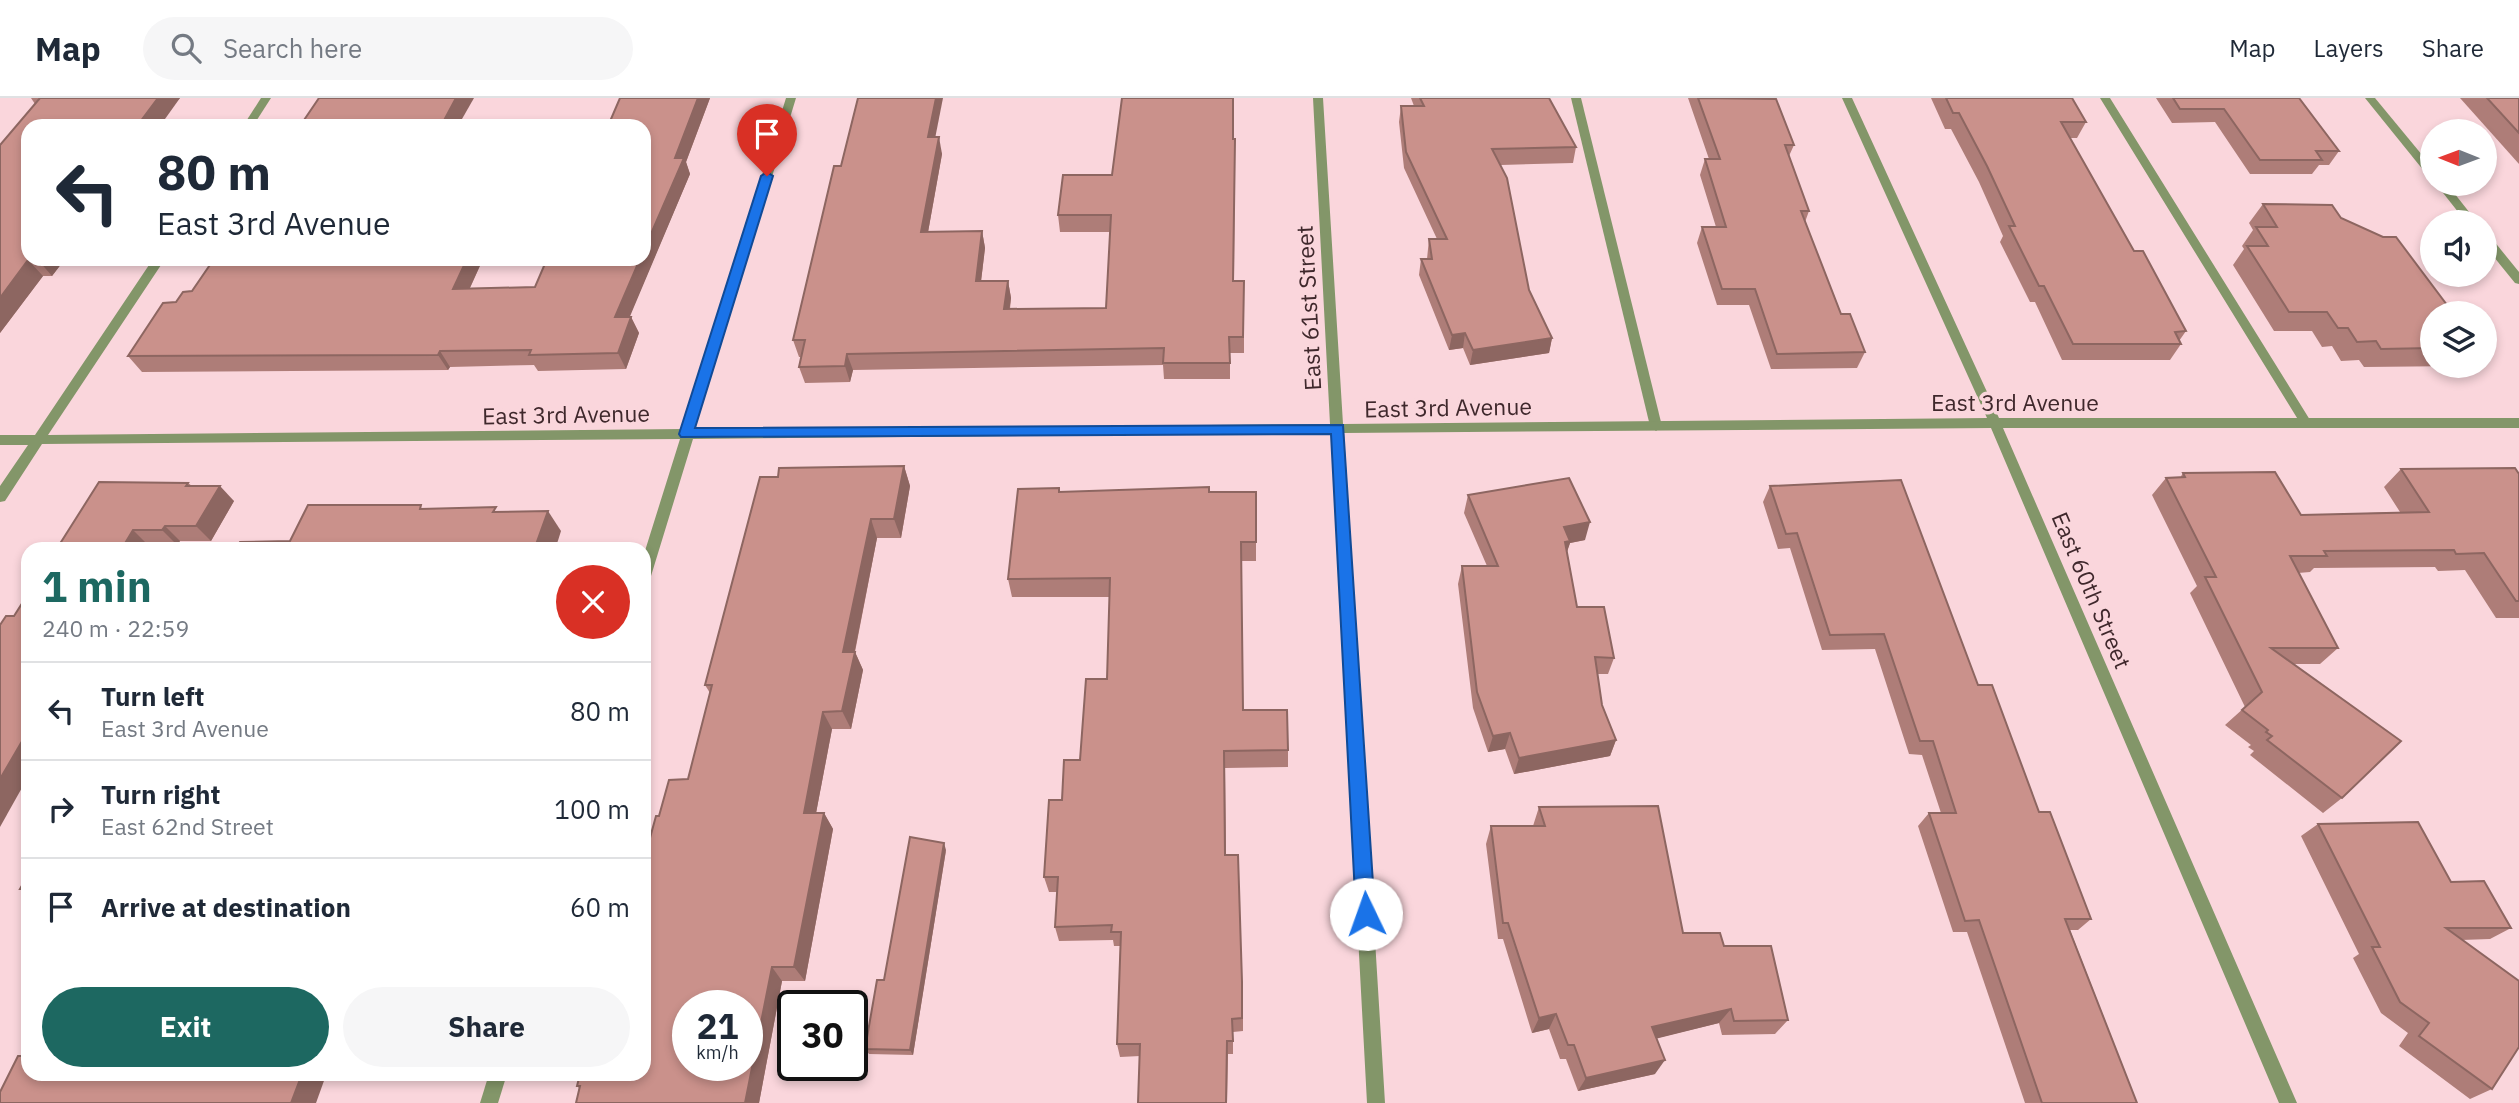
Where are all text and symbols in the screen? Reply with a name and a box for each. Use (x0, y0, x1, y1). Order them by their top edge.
search box (143, 17, 633, 80)
text: Map (35, 27, 101, 70)
icon: search (167, 29, 205, 67)
text: Search here (223, 31, 362, 65)
text: Map (2229, 32, 2276, 64)
text: Layers (2314, 32, 2384, 64)
text: Share (2422, 32, 2484, 64)
pin (737, 104, 797, 176)
icon: arrive (748, 115, 786, 153)
north arrow (2420, 119, 2497, 196)
map controls (2420, 119, 2497, 378)
text: 80 m (157, 140, 271, 203)
icon: left (42, 147, 133, 238)
text: East 3rd Avenue (157, 202, 391, 244)
button: sound (2420, 210, 2497, 287)
street label: East 61st Street (1289, 225, 1327, 391)
button: layers (2420, 301, 2497, 378)
street label: East 3rd Avenue (1931, 387, 2099, 417)
street label: East 3rd Avenue (1364, 391, 1532, 423)
street label: East 3rd Avenue (482, 398, 650, 430)
street label: East 60th Street (2045, 507, 2139, 673)
text: 1 min (42, 559, 152, 614)
button: close (556, 565, 630, 639)
text: 240 m · 22:59 (42, 613, 189, 643)
text: Turn left (101, 679, 204, 713)
icon: left (42, 692, 80, 730)
text: 80 m (570, 694, 630, 728)
text: East 3rd Avenue (101, 713, 269, 743)
text: Turn right (101, 777, 220, 811)
icon: right (42, 790, 80, 828)
text: 100 m (554, 792, 630, 826)
text: East 62nd Street (101, 811, 274, 841)
position arrow (1329, 877, 1403, 951)
icon: arrive (42, 888, 80, 926)
text: Arrive at destination (101, 890, 351, 924)
text: 60 m (570, 890, 630, 924)
button: Exit (42, 987, 329, 1067)
button: Share (343, 987, 630, 1067)
speed limit sign: 30 (777, 990, 868, 1081)
text: 21 (696, 1003, 739, 1049)
text: km/h (696, 1041, 739, 1064)

